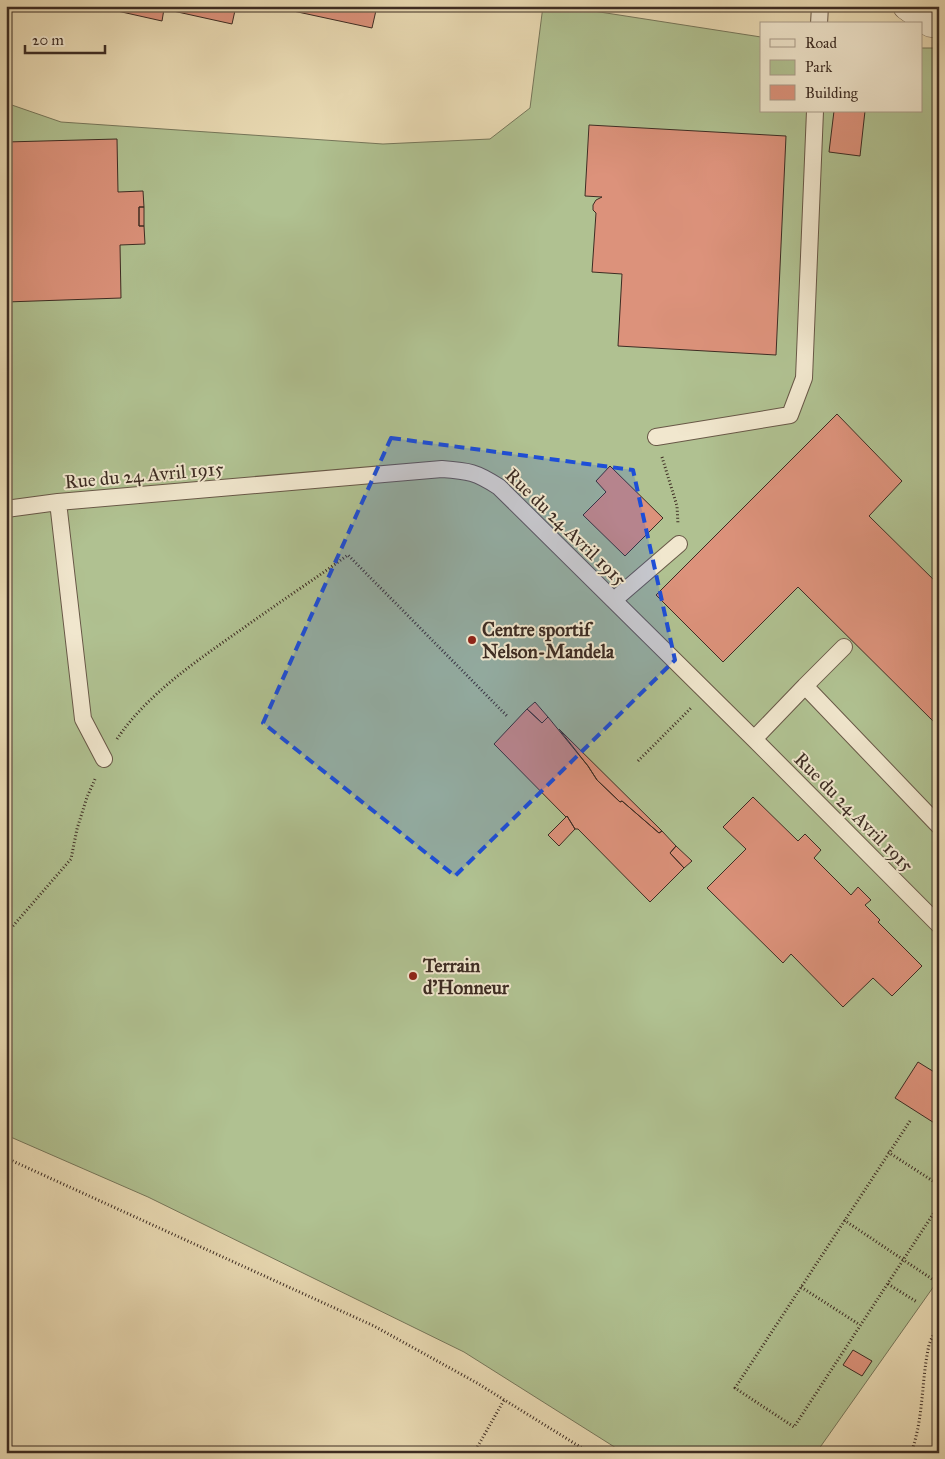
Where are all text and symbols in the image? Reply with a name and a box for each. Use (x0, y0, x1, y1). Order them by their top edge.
scale bar (25, 22, 105, 54)
legend (760, 22, 922, 112)
text: 20 m (32, 31, 64, 49)
text: Road (805, 34, 837, 52)
text: Park (805, 58, 832, 76)
text: Building (805, 84, 859, 102)
street label: Rue du 24 Avril 1915 (64, 457, 225, 493)
street label: Rue du 24 Avril 1915 (501, 463, 631, 591)
place label: Centre sportif Nelson-Mandela (482, 618, 615, 663)
marker: Centre sportif Nelson-Mandela (466, 634, 478, 646)
street label: Rue du 24 Avril 1915 (789, 747, 919, 877)
place label: Terrain d'Honneur (422, 954, 510, 999)
marker: Terrain d'Honneur (407, 970, 419, 982)

